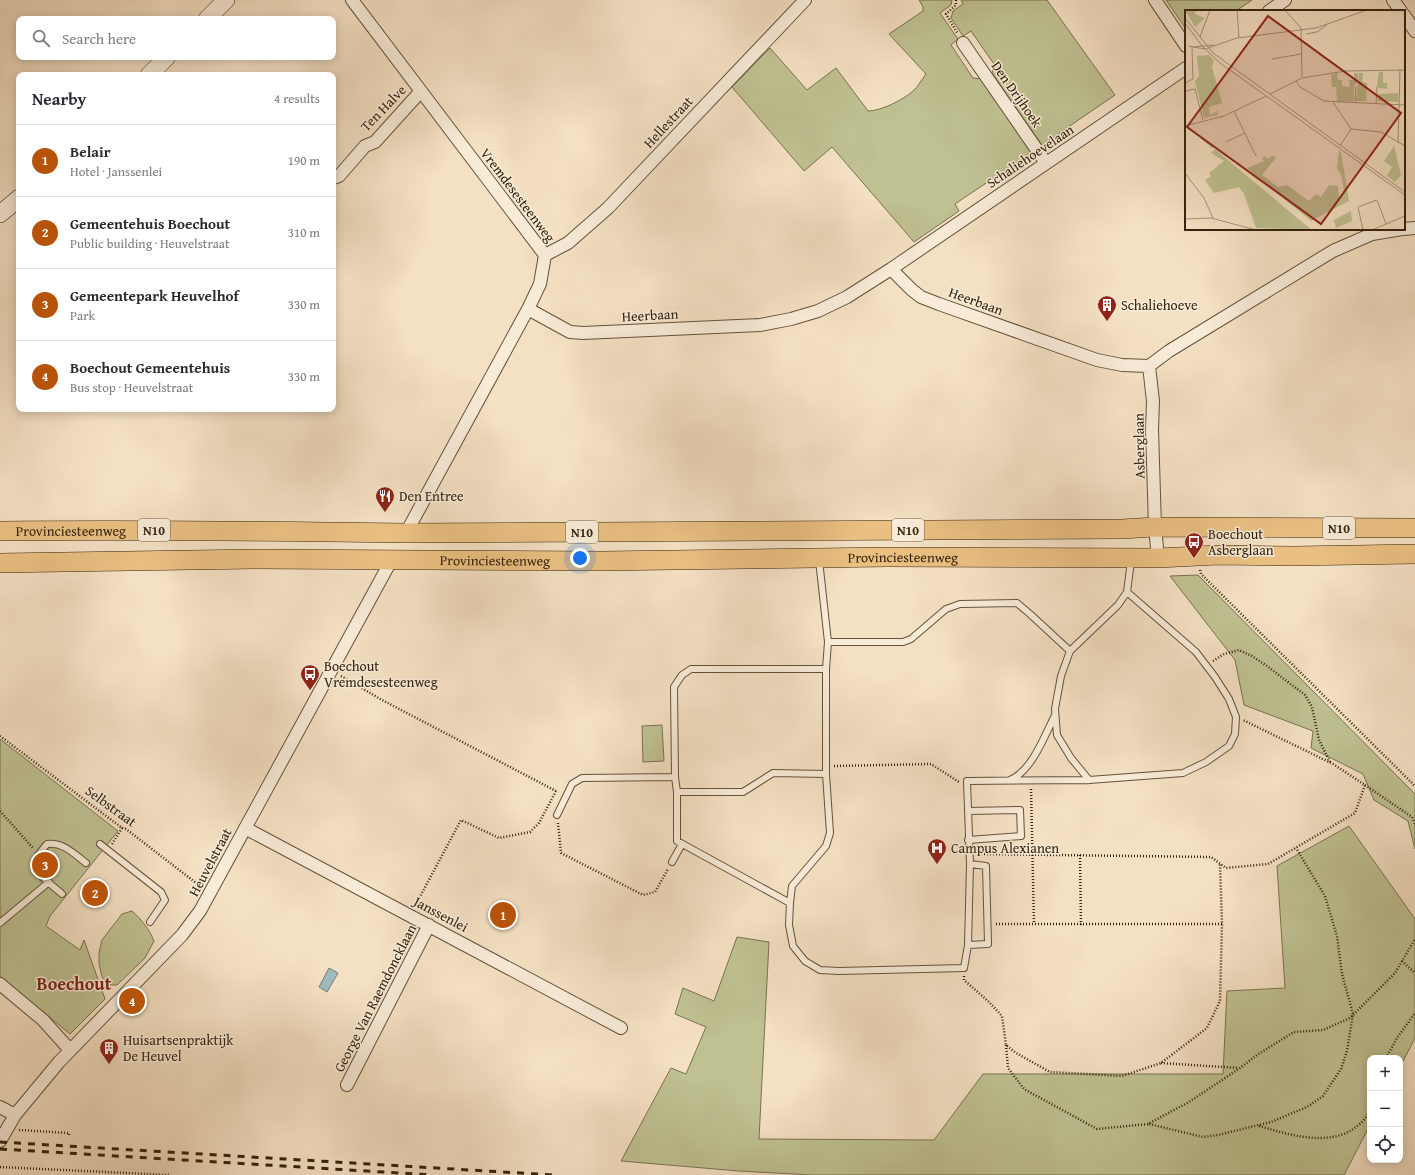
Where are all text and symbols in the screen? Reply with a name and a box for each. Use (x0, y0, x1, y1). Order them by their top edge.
inset map (1185, 10, 1405, 230)
search box (16, 16, 336, 60)
icon: search (30, 27, 52, 49)
text: Search here (62, 28, 136, 49)
street label: Den Drijhoek (987, 57, 1048, 132)
street label: Ten Halve (356, 80, 411, 136)
text: Nearby (32, 86, 86, 111)
text: 4 results (274, 89, 320, 108)
street label: Hellestraat (639, 92, 697, 152)
street label: Schaliehoevelaan (982, 119, 1078, 193)
text: Belair (70, 141, 111, 162)
street label: Vremdesesteenweg (476, 144, 560, 246)
text: 1 (42, 151, 48, 170)
text: 190 m (288, 151, 320, 170)
text: Hotel · Janssenlei (70, 162, 162, 181)
text: Gemeentehuis Boechout (70, 213, 230, 234)
text: 2 (42, 223, 48, 242)
text: 310 m (288, 223, 320, 242)
text: Public building · Heuvelstraat (70, 234, 230, 253)
street label: Heerbaan (946, 282, 1006, 320)
text: Gemeentepark Heuvelhof (70, 285, 239, 306)
building icon: Schaliehoeve (1096, 294, 1118, 322)
text: 3 (42, 295, 48, 314)
text: 330 m (288, 295, 320, 314)
place label: Schaliehoeve (1121, 295, 1198, 315)
street label: Heerbaan (621, 304, 679, 326)
text: Park (70, 306, 95, 325)
text: Boechout Gemeentehuis (70, 357, 230, 378)
text: 4 (42, 367, 48, 386)
text: 330 m (288, 367, 320, 386)
text: Bus stop · Heuvelstraat (70, 378, 193, 397)
street label: Asberglaan (1128, 413, 1150, 479)
restaurant icon: Den Entree (374, 485, 396, 513)
place label: Den Entree (399, 486, 464, 506)
road number: N10 (1323, 517, 1355, 539)
road number: N10 (138, 519, 170, 541)
road number: N10 (892, 519, 924, 541)
street label: Provinciesteenweg (16, 521, 126, 541)
road number: N10 (566, 521, 598, 543)
place label: Boechout Asberglaan (1208, 524, 1274, 560)
bus stop icon: Boechout Asberglaan (1183, 531, 1205, 559)
street label: Provinciesteenweg (848, 547, 958, 568)
your location (570, 548, 590, 568)
street label: Provinciesteenweg (440, 550, 550, 571)
place label: Boechout Vremdesesteenweg (324, 656, 438, 692)
bus stop icon: Boechout Vremdesesteenweg (299, 663, 321, 691)
street label: Selbstraat (81, 781, 141, 831)
street label: Heuvelstraat (184, 824, 236, 900)
hospital icon: Campus Alexianen (926, 837, 948, 865)
place label: Campus Alexianen (951, 838, 1059, 858)
pin: 3 (32, 850, 58, 880)
pin: 2 (82, 878, 108, 908)
street label: Janssenlei (409, 890, 472, 937)
pin: 1 (490, 900, 516, 930)
street label: George Van Raemdoncklaan (329, 920, 421, 1075)
district label: Boechout (37, 970, 112, 997)
pin: 4 (119, 986, 145, 1016)
place label: Huisartsenpraktijk De Heuvel (123, 1030, 234, 1066)
building icon: Huisartsenpraktijk De Heuvel (98, 1037, 120, 1065)
map controls (1367, 1055, 1403, 1163)
button: + (1367, 1055, 1403, 1091)
button: − (1367, 1091, 1403, 1127)
button: locate (1367, 1127, 1403, 1163)

